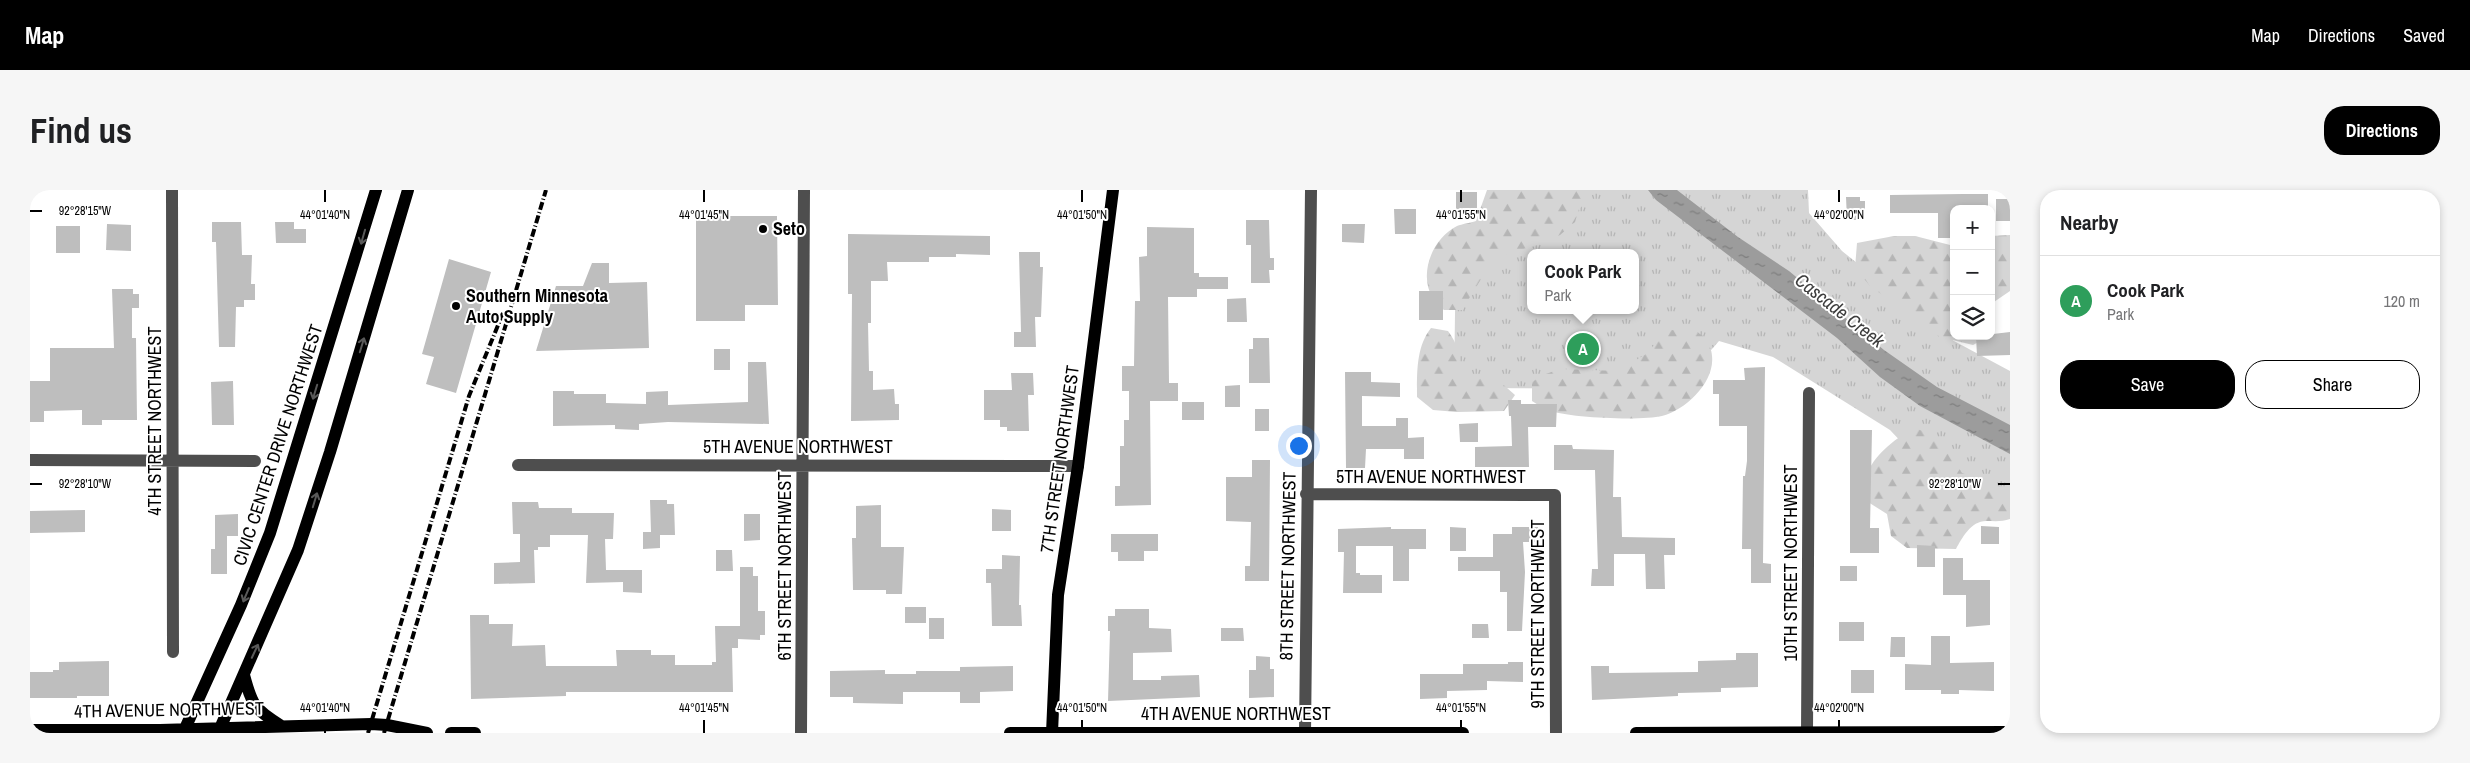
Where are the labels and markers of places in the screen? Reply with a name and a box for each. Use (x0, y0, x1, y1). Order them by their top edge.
place label: Seto (773, 216, 805, 241)
marker: Seto (757, 223, 769, 235)
place label: Southern Minnesota Auto Supply (466, 283, 609, 329)
marker: Southern Minnesota Auto Supply (450, 300, 462, 312)
pin: A (1567, 330, 1599, 368)

